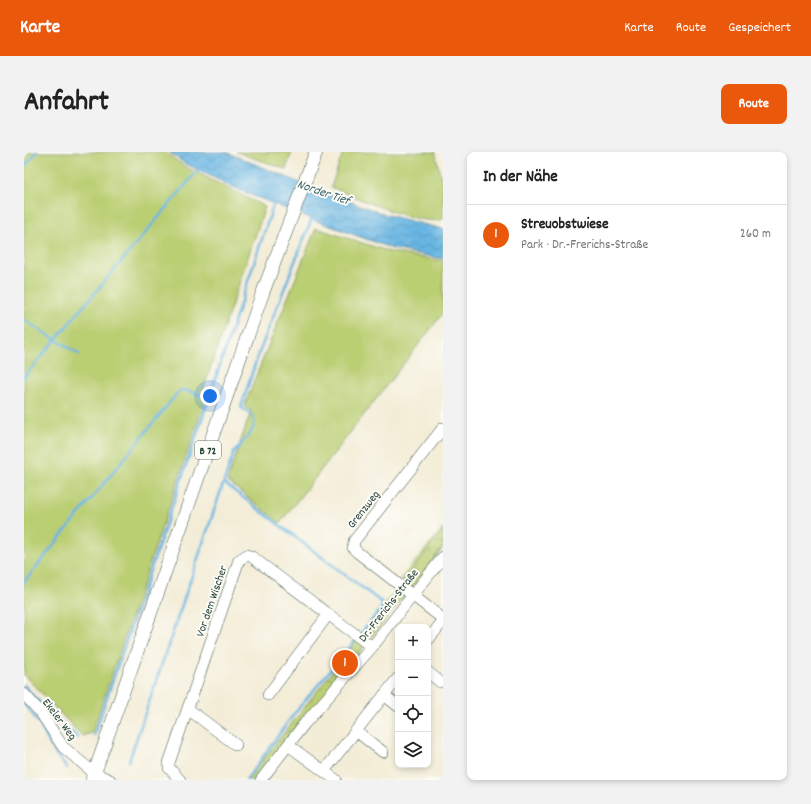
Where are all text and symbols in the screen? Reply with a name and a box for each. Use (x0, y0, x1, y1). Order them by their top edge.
text: Karte (20, 15, 60, 42)
text: Karte (624, 18, 654, 38)
text: Route (676, 18, 706, 38)
text: Gespeichert (728, 18, 791, 38)
text: Anfahrt (24, 84, 109, 124)
button: Route (721, 84, 787, 124)
text: In der Nähe (483, 166, 558, 190)
water label: Norder Tief (294, 176, 354, 212)
text: Streuobstwiese (521, 214, 609, 236)
text: 1 (495, 225, 497, 244)
text: 260 m (740, 225, 771, 244)
text: Park · Dr.-Frerichs-Straße (521, 236, 648, 255)
your location (200, 386, 220, 406)
road number: B 72 (195, 441, 221, 459)
street label: Grenzweg (344, 487, 384, 533)
street label: Vor dem Wischer (192, 563, 233, 639)
street label: Dr.-Frerichs-Straße (355, 566, 423, 646)
map controls (395, 624, 431, 768)
button: + (395, 624, 431, 660)
pin: 1 (332, 648, 358, 678)
button: − (395, 660, 431, 696)
street label: Ekeler Weg (37, 695, 80, 744)
button: locate (395, 696, 431, 732)
button: layers (395, 732, 431, 768)

